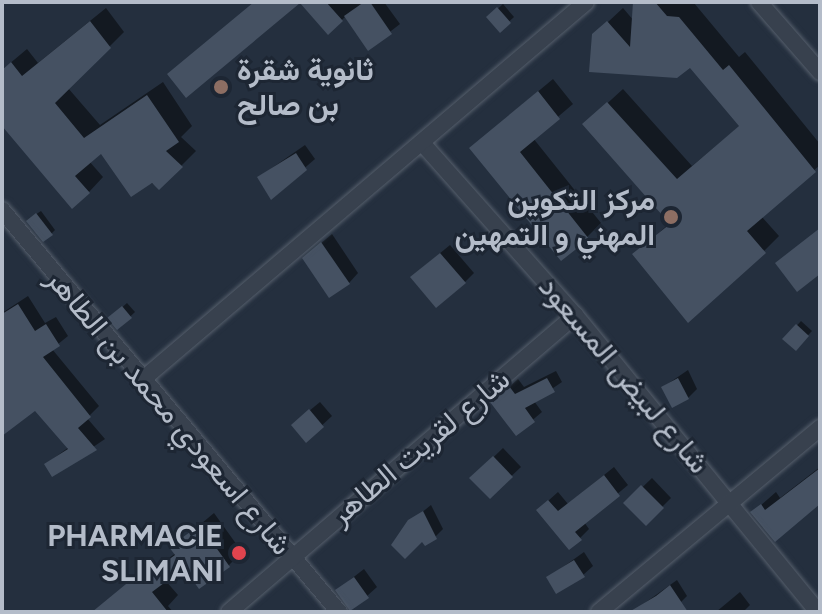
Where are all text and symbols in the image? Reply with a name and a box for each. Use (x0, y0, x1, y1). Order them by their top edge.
place label: ثانوية شقرة بن صالح (237, 52, 374, 122)
marker: ثانوية شقرة بن صالح (212, 78, 230, 96)
place label: مركز التكوين المهني و التمهين (454, 182, 655, 252)
marker: مركز التكوين المهني و التمهين (662, 208, 680, 226)
street label: شارع اسعودي محمد بن الطاهر (39, 261, 299, 563)
street label: شارع لبيض المسعود (531, 269, 717, 481)
street label: شارع لقريت الطاهر (323, 361, 517, 533)
place label: PHARMACIE SLIMANI (47, 518, 223, 588)
marker: PHARMACIE SLIMANI (230, 544, 248, 562)

